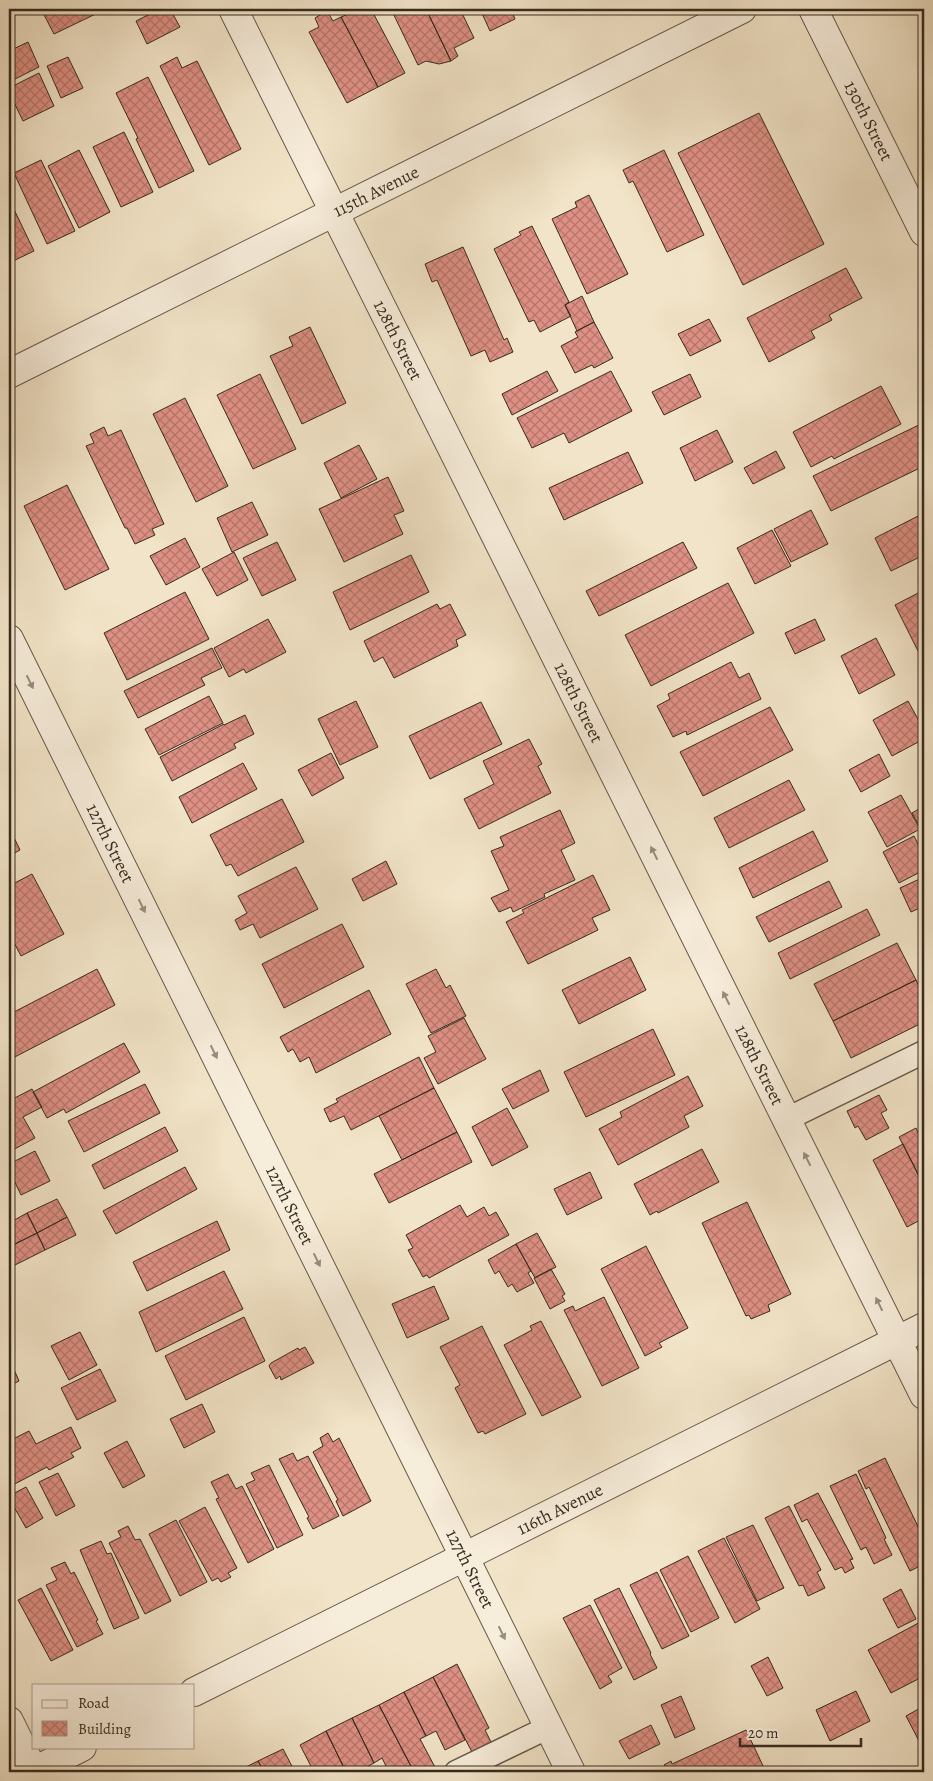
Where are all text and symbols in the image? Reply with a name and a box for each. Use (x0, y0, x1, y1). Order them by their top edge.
street label: 130th Street (839, 77, 899, 165)
street label: 115th Avenue (329, 160, 423, 223)
street label: 128th Street (368, 296, 428, 384)
street label: 128th Street (549, 658, 609, 747)
one-way arrow (27, 675, 35, 689)
street label: 127th Street (81, 800, 140, 887)
one-way arrow (650, 845, 658, 860)
one-way arrow (138, 899, 146, 913)
one-way arrow (722, 991, 730, 1005)
street label: 128th Street (729, 1021, 790, 1109)
one-way arrow (210, 1045, 218, 1059)
one-way arrow (803, 1152, 811, 1166)
street label: 127th Street (260, 1161, 320, 1249)
one-way arrow (313, 1253, 321, 1267)
one-way arrow (875, 1297, 883, 1312)
street label: 116th Avenue (513, 1477, 607, 1541)
street label: 127th Street (440, 1525, 500, 1613)
one-way arrow (498, 1625, 506, 1640)
legend (32, 1684, 195, 1748)
text: Road (78, 1693, 110, 1713)
scale bar (740, 1716, 862, 1748)
text: Building (78, 1719, 131, 1739)
text: 20 m (748, 1723, 779, 1743)

